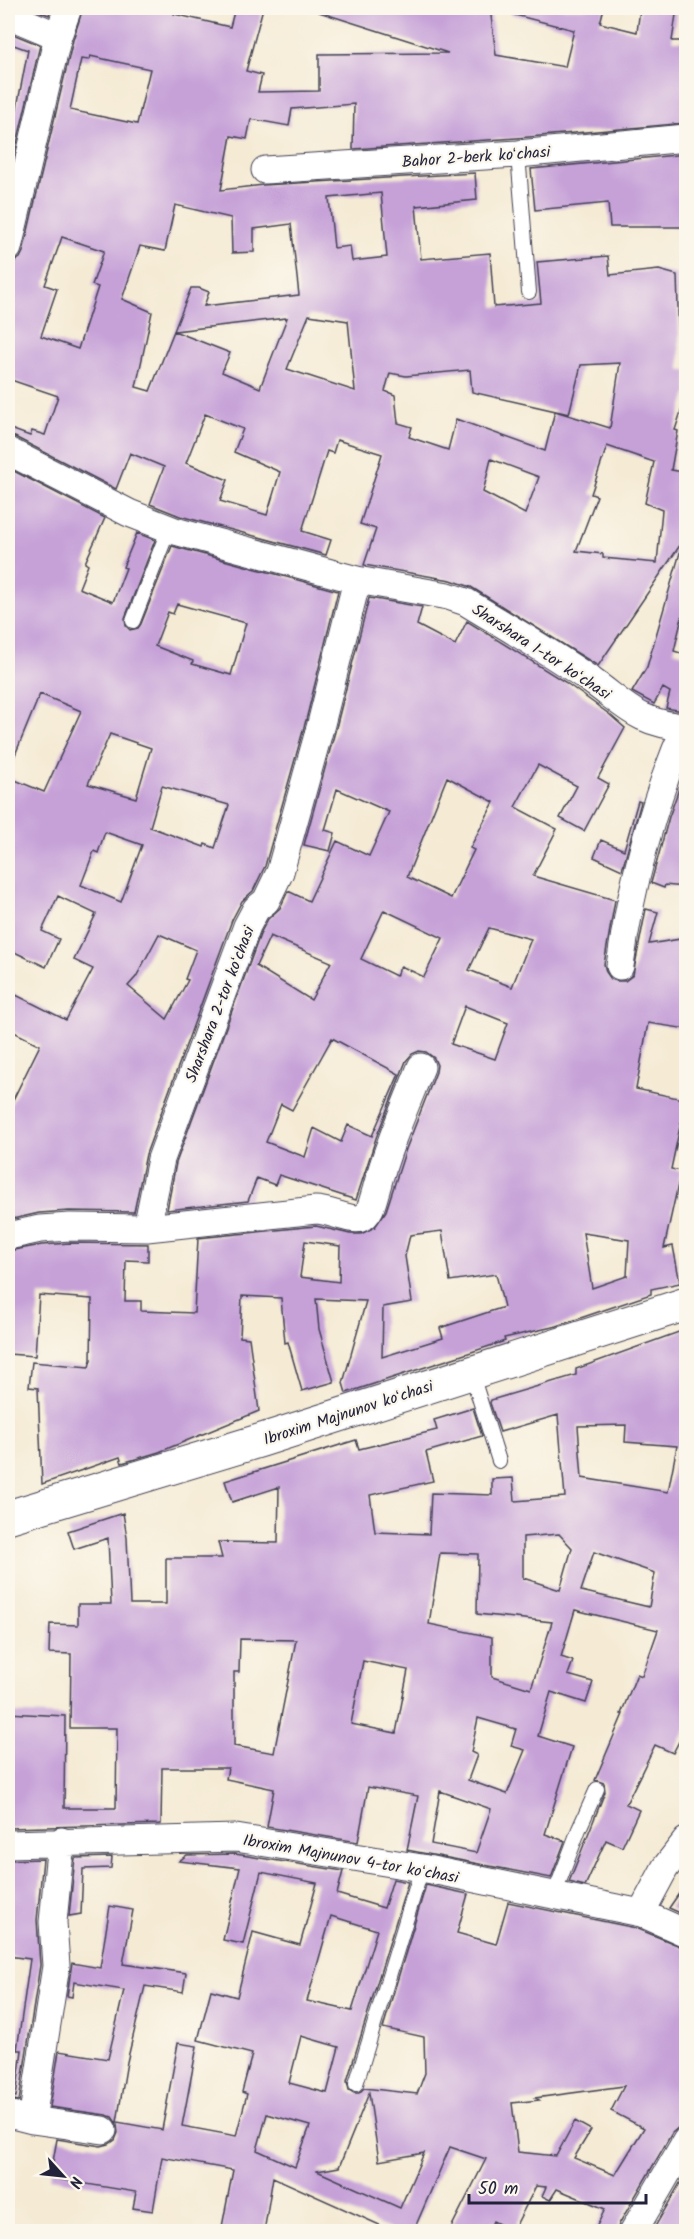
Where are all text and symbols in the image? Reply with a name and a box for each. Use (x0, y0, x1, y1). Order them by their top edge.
street label: Bahor 2-berk koʻchasi (401, 140, 552, 175)
street label: Sharshara 1-tor koʻchasi (467, 598, 617, 707)
street label: Sharshara 2-tor koʻchasi (179, 922, 262, 1086)
street label: Ibroxim Majnunov koʻchasi (260, 1374, 438, 1453)
street label: Ibroxim Majnunov 4-tor koʻchasi (241, 1828, 462, 1891)
north arrow (33, 2146, 93, 2206)
scale bar (469, 2167, 646, 2205)
text: N (62, 2172, 88, 2192)
text: 50 m (478, 2175, 518, 2204)

